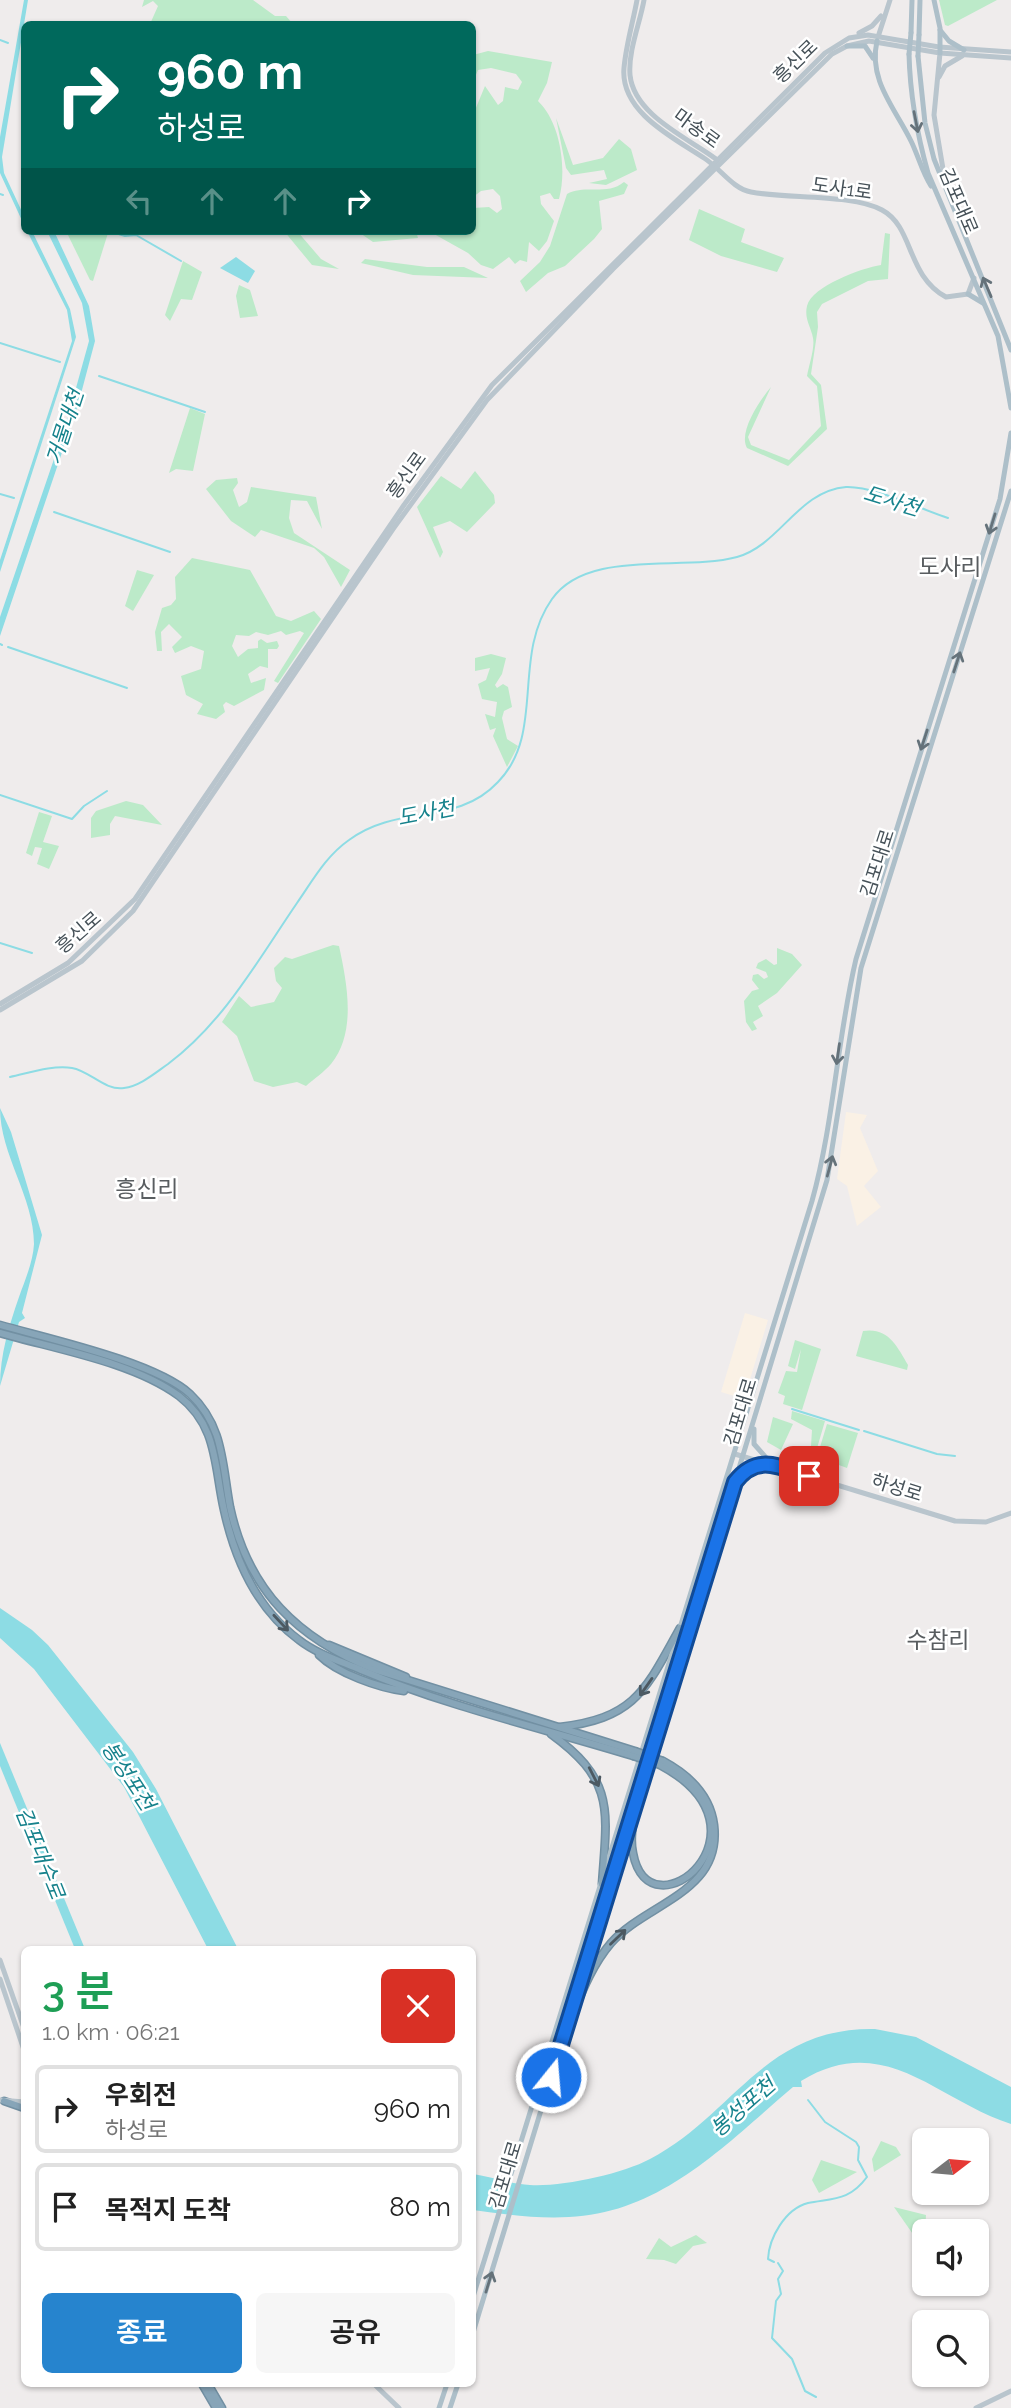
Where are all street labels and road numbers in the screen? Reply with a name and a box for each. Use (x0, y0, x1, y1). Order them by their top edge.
street label: 흥신로 (768, 35, 822, 87)
street label: 마송로 (669, 104, 725, 152)
street label: 김포대로 (935, 165, 983, 237)
street label: 도사1로 (810, 173, 874, 203)
street label: 흥신로 (382, 447, 430, 503)
street label: 김포대로 (856, 826, 898, 900)
street label: 흥신로 (51, 906, 105, 958)
street label: 김포대로 (719, 1375, 761, 1449)
street label: 하성로 (869, 1469, 925, 1505)
street label: 김포대로 (484, 2138, 526, 2212)

